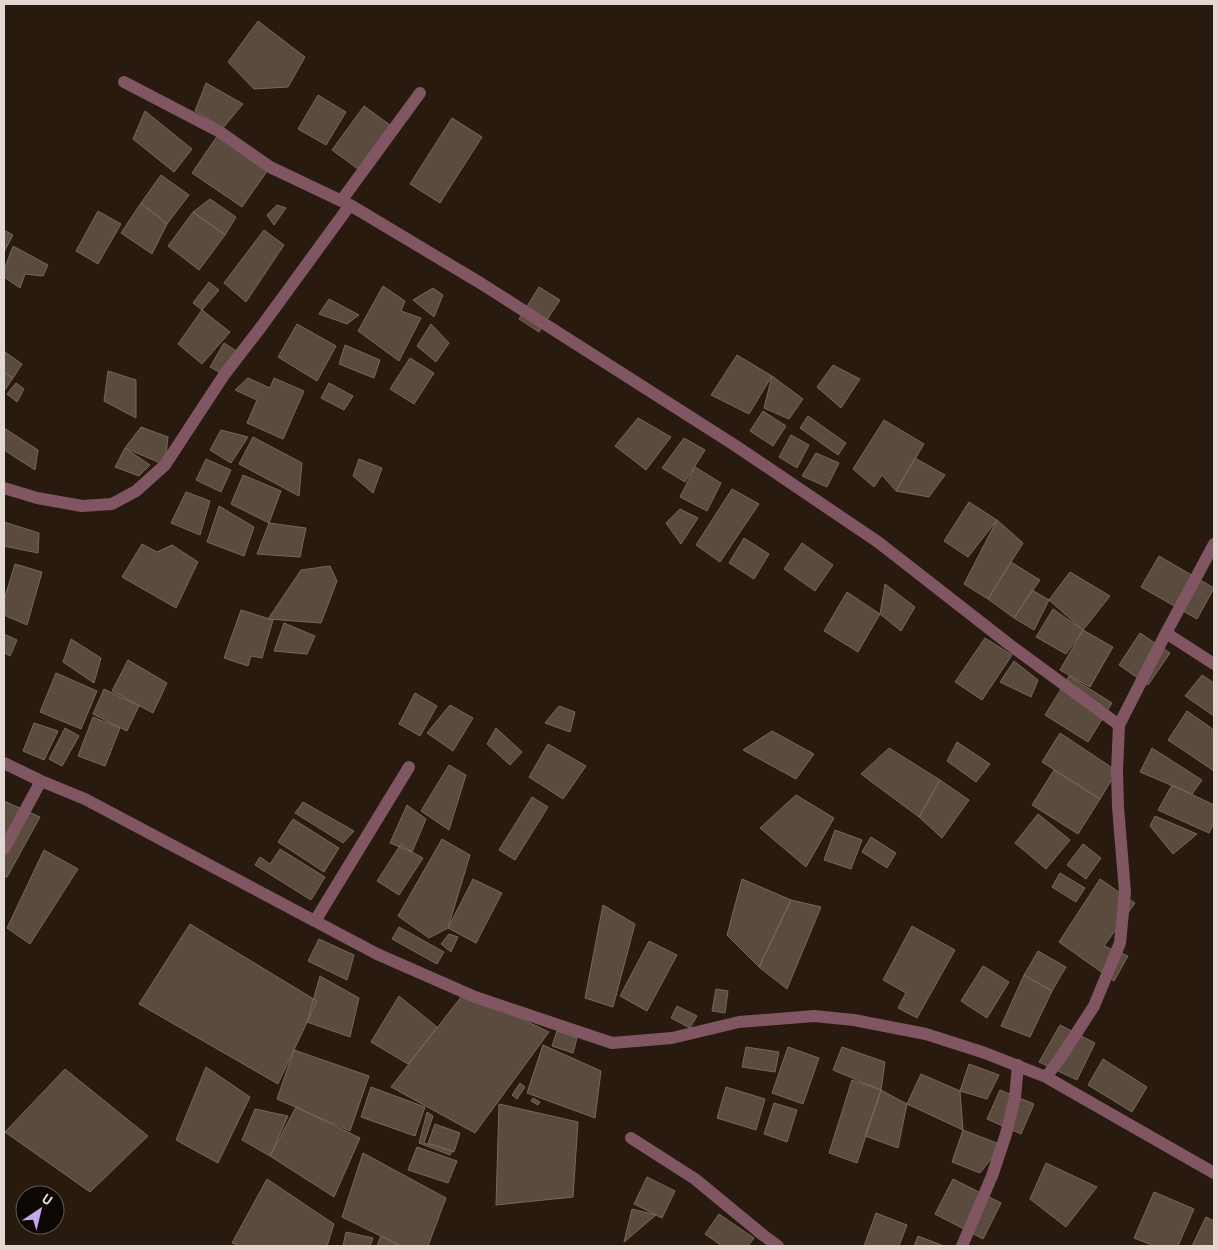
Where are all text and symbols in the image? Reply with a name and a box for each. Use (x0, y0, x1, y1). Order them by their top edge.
north arrow (15, 1185, 65, 1235)
text: U (38, 1188, 58, 1210)

